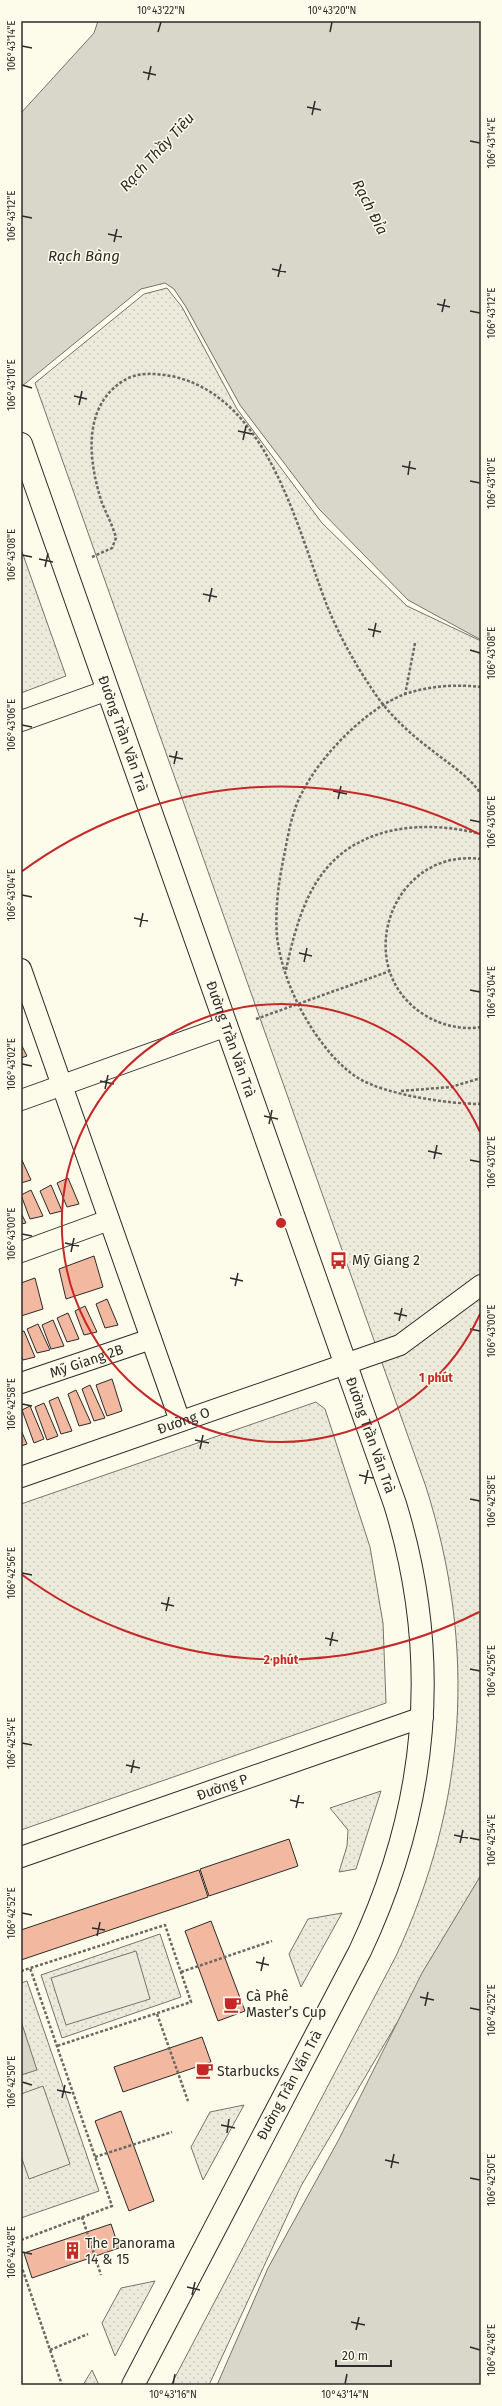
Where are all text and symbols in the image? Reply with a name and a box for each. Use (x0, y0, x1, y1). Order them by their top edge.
text: 10°43'22"N (137, 5, 185, 17)
text: 10°43'20"N (308, 5, 356, 17)
text: 106°43'14"E (6, 20, 18, 72)
water label: Rạch Thầy Tiêu (116, 109, 198, 195)
text: 106°43'14"E (486, 117, 498, 169)
water label: Rạch Đỉa (348, 176, 392, 238)
text: 106°43'12"E (6, 190, 18, 242)
water label: Rạch Bàng (48, 247, 120, 265)
text: 106°43'12"E (486, 287, 498, 339)
text: 106°43'10"E (6, 359, 18, 411)
text: 106°43'10"E (486, 457, 498, 509)
text: 106°43'08"E (6, 529, 18, 581)
text: 106°43'08"E (486, 627, 498, 679)
street label: Đường Trần Văn Trà (94, 673, 151, 794)
text: 106°43'06"E (6, 699, 18, 751)
text: 106°43'06"E (486, 796, 498, 848)
text: 106°43'04"E (6, 869, 18, 921)
text: 106°43'04"E (486, 966, 498, 1018)
street label: Đường Trần Văn Trà (202, 979, 259, 1100)
text: 106°43'02"E (6, 1038, 18, 1090)
text: 106°43'02"E (486, 1136, 498, 1188)
text: 106°43'00"E (6, 1208, 18, 1261)
centre of rings (274, 1216, 288, 1230)
bus stop icon: Mỹ Giang 2 (329, 1250, 349, 1270)
place label: Mỹ Giang 2 (352, 1252, 420, 1269)
text: 106°43'00"E (486, 1305, 498, 1358)
street label: Mỹ Giang 2B (48, 1341, 126, 1382)
text: 1 phút (419, 1371, 453, 1385)
street label: Đường Trần Văn Trà (342, 1375, 399, 1496)
text: 106°42'58"E (6, 1378, 18, 1430)
street label: Đường O (155, 1404, 212, 1438)
text: 106°42'58"E (486, 1475, 498, 1527)
text: 106°42'56"E (6, 1547, 18, 1599)
text: 106°42'56"E (486, 1645, 498, 1697)
text: 2 phút (264, 1653, 299, 1667)
text: 106°42'54"E (6, 1717, 18, 1769)
street label: Đường P (194, 1771, 250, 1804)
text: 106°42'54"E (486, 1814, 498, 1866)
text: 106°42'52"E (6, 1887, 18, 1939)
text: 106°42'52"E (486, 1984, 498, 2036)
place label: Cà Phê Master’s Cup (246, 1988, 326, 2021)
cafe icon: Cà Phê Master’s Cup (223, 1994, 243, 2014)
street label: Đường Trần Văn Trà (252, 2027, 326, 2143)
text: 106°42'50"E (6, 2056, 18, 2108)
cafe icon: Starbucks (194, 2061, 214, 2081)
place label: Starbucks (217, 2063, 280, 2080)
text: 106°42'50"E (486, 2154, 498, 2206)
text: 106°42'48"E (6, 2226, 18, 2278)
place label: The Panorama 14 & 15 (85, 2235, 175, 2268)
building icon: The Panorama 14 & 15 (62, 2241, 82, 2261)
text: 106°42'48"E (486, 2324, 498, 2376)
scale bar (336, 2342, 391, 2368)
text: 20 m (342, 2349, 368, 2363)
text: 10°43'16"N (149, 2389, 197, 2401)
text: 10°43'14"N (321, 2389, 369, 2401)

